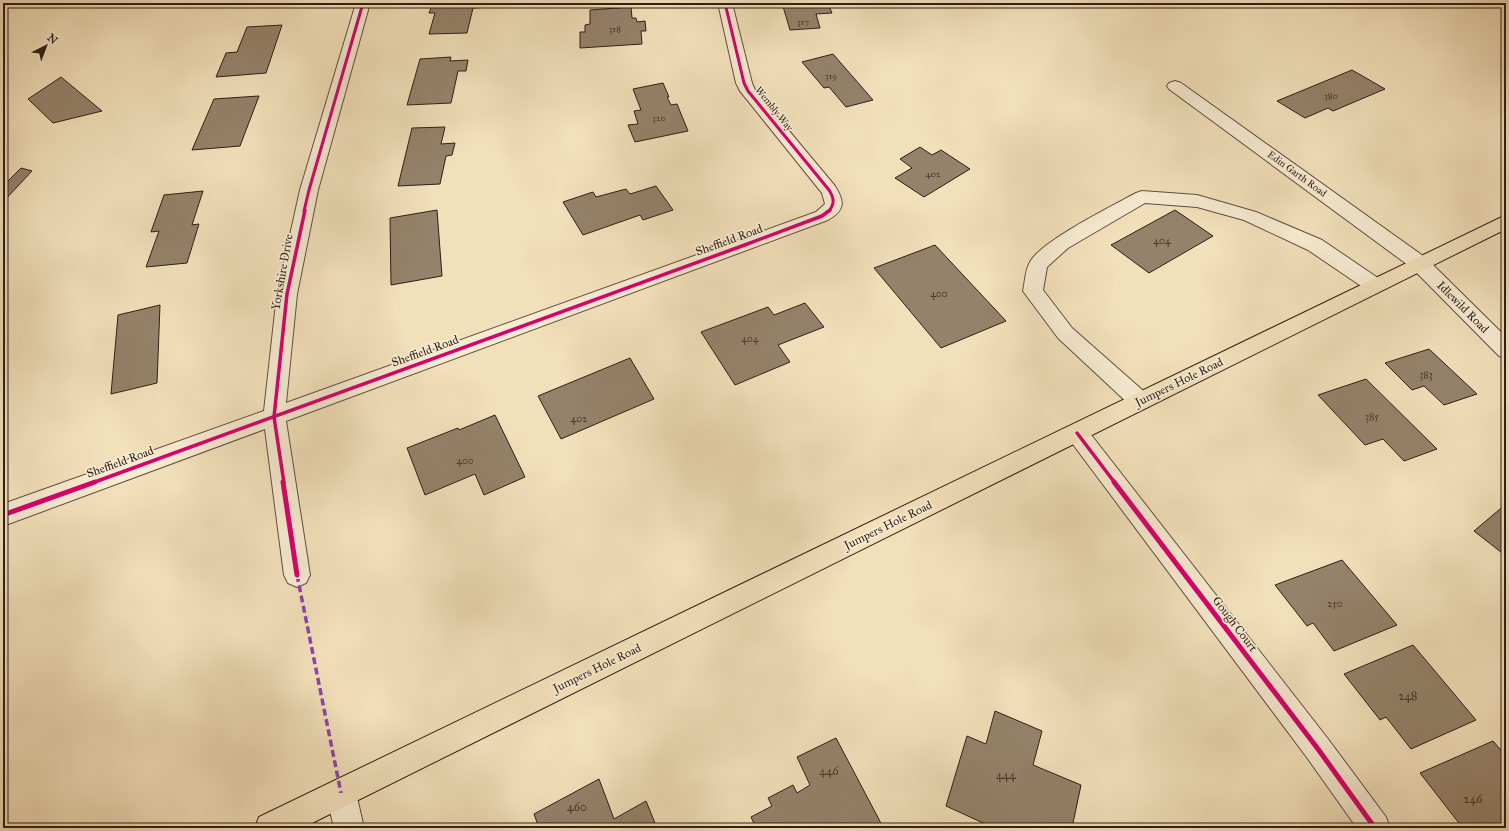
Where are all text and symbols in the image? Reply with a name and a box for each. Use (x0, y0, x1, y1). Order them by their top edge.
house number: 317 (797, 16, 809, 27)
house number: 318 (609, 23, 621, 34)
north arrow (26, 26, 66, 66)
text: N (45, 31, 61, 47)
house number: 319 (825, 70, 837, 81)
street label: Wembly Way (752, 84, 796, 134)
house number: 380 (1324, 90, 1338, 101)
house number: 320 (652, 112, 666, 123)
street label: Edin Garth Road (1265, 148, 1329, 200)
house number: 402 (926, 168, 941, 179)
street label: Sheffield Road (694, 221, 764, 259)
street label: Yorkshire Drive (268, 233, 296, 311)
house number: 404 (1154, 235, 1171, 247)
street label: Idlewild Road (1434, 278, 1492, 336)
house number: 400 (930, 288, 948, 300)
street label: Sheffield Road (390, 332, 460, 370)
house number: 404 (742, 333, 759, 345)
street label: Jumpers Hole Road (1131, 355, 1226, 411)
house number: 383 (1419, 369, 1433, 381)
house number: 385 (1365, 411, 1379, 423)
house number: 402 (571, 413, 587, 425)
street label: Sheffield Road (85, 443, 155, 481)
house number: 400 (456, 455, 474, 467)
street label: Jumpers Hole Road (840, 498, 935, 554)
street label: Gough Court (1209, 594, 1261, 656)
house number: 250 (1327, 598, 1343, 610)
street label: Jumpers Hole Road (549, 641, 644, 697)
house number: 248 (1399, 689, 1417, 703)
house number: 446 (819, 764, 840, 778)
house number: 444 (996, 768, 1016, 782)
house number: 246 (1464, 792, 1483, 806)
house number: 460 (567, 800, 587, 814)

